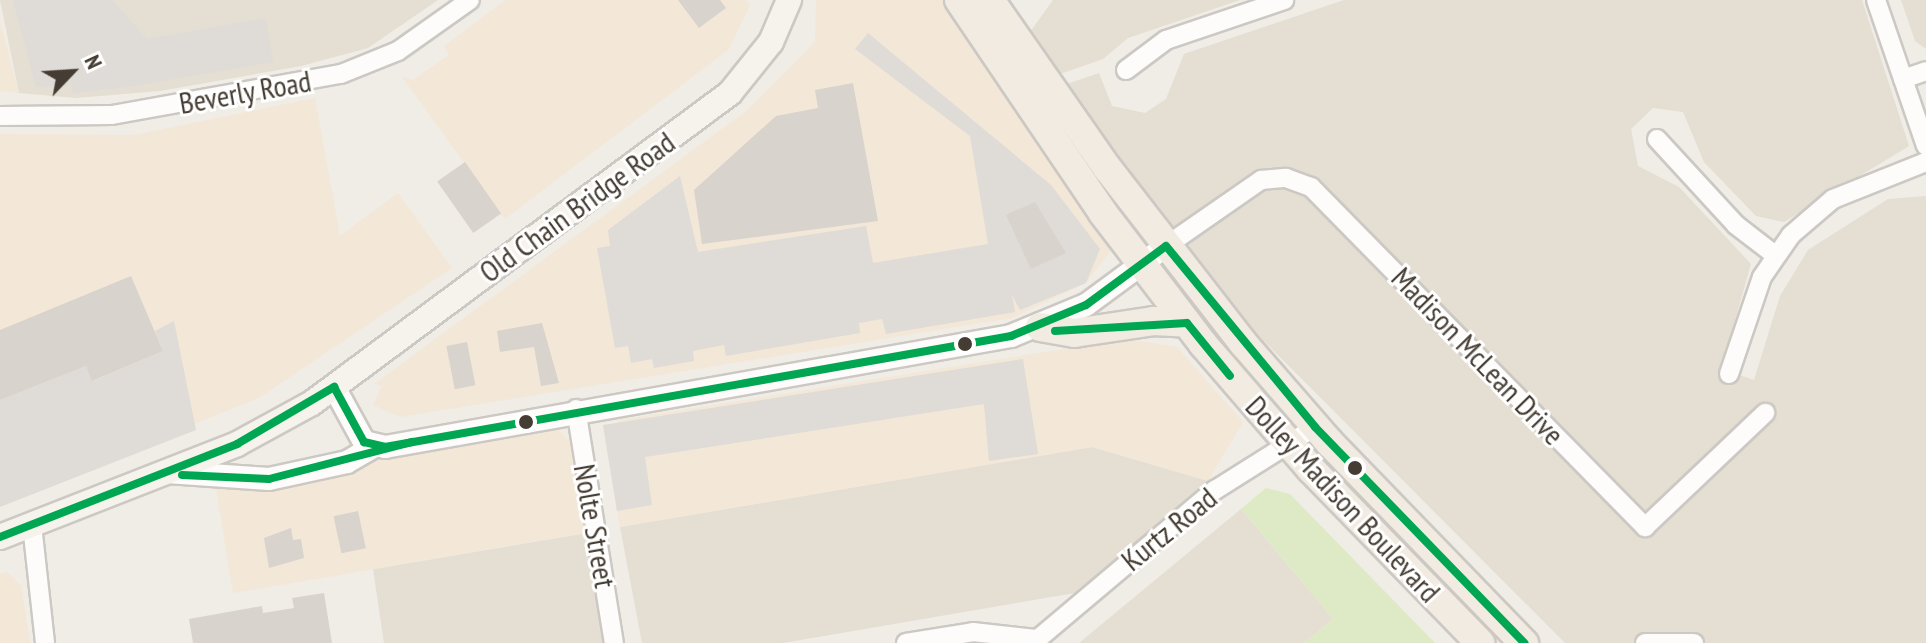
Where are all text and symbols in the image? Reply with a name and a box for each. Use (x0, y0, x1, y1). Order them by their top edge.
north arrow (32, 32, 112, 112)
text: N (79, 51, 109, 73)
street label: Beverly Road (176, 63, 314, 121)
street label: Old Chain Bridge Road (472, 124, 682, 290)
street label: Madison McLean Drive (1384, 260, 1572, 452)
unlabelled marker (957, 336, 973, 352)
street label: Dolley Madison Boulevard (1238, 388, 1448, 610)
unlabelled marker (518, 414, 534, 430)
unlabelled marker (1347, 460, 1363, 476)
street label: Nolte Street (566, 461, 624, 591)
street label: Kurtz Road (1114, 480, 1224, 578)

